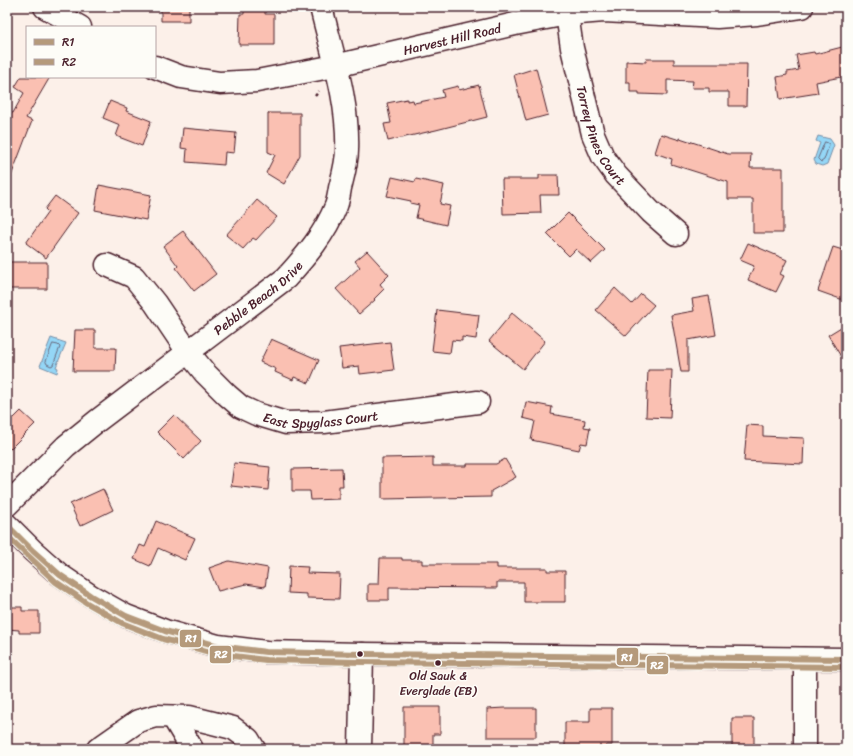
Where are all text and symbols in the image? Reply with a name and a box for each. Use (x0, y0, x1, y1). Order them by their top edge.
street label: Harvest Hill Road (401, 16, 504, 61)
legend (26, 26, 156, 78)
text: R1 (62, 31, 74, 53)
text: R2 (62, 51, 76, 73)
street label: Torrey Pines Court (570, 83, 632, 191)
street label: Pebble Beach Drive (208, 255, 308, 341)
street label: East Spyglass Court (260, 404, 380, 435)
line badge: R1 (179, 629, 202, 648)
text: R1 (184, 629, 197, 648)
line badge: R2 (209, 645, 232, 664)
text: R2 (213, 645, 228, 664)
line badge: R1 (616, 647, 639, 666)
text: R1 (620, 648, 633, 667)
unlabelled marker (355, 649, 365, 659)
line badge: R2 (646, 655, 669, 675)
text: R2 (649, 656, 664, 675)
marker: Old Sauk & Everglade (EB) (433, 658, 443, 668)
place label: Old Sauk & Everglade (EB) (400, 665, 477, 702)

